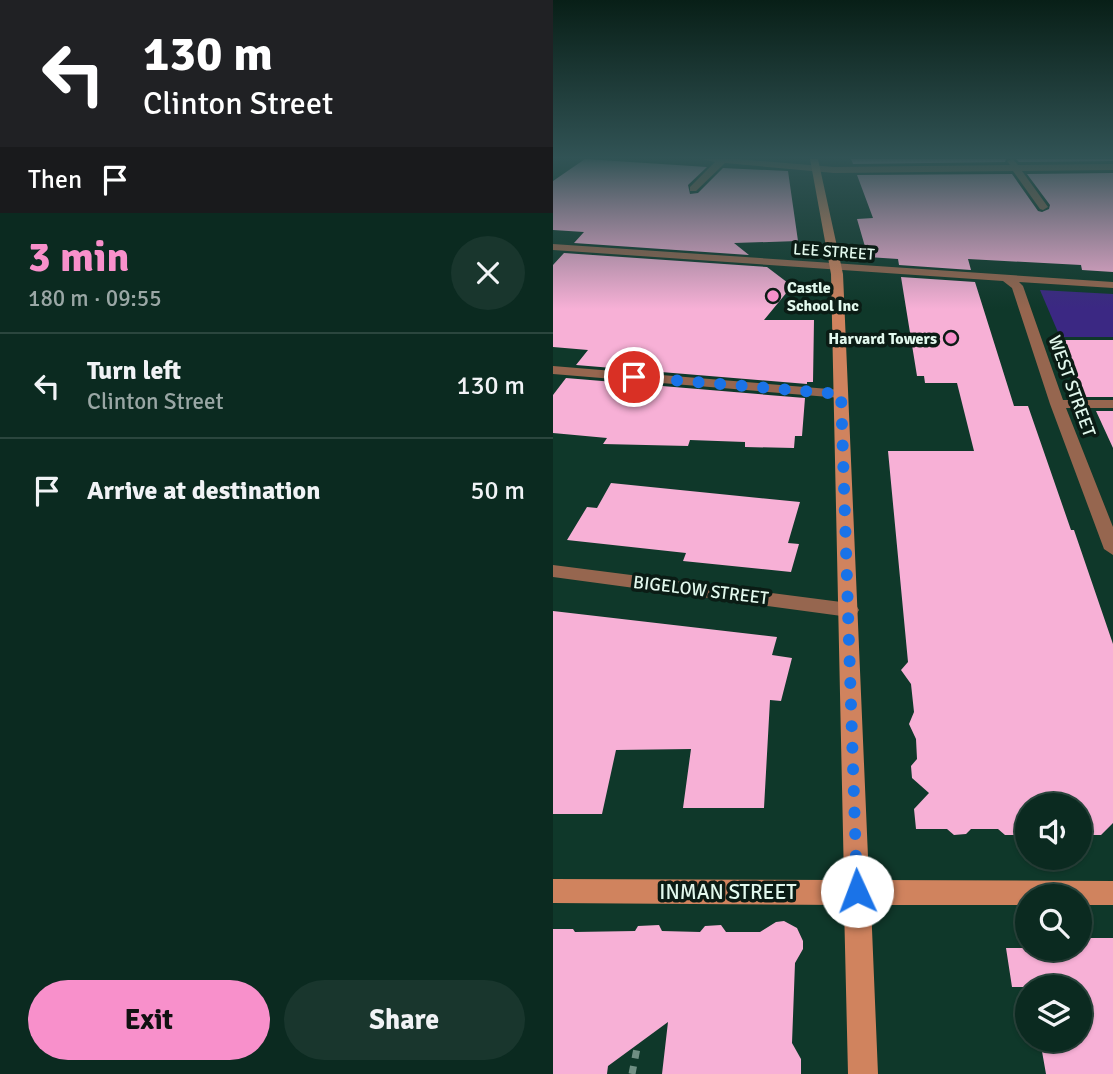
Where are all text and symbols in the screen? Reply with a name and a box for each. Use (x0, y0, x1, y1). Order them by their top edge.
text: 130 m (143, 24, 273, 84)
icon: left (28, 28, 119, 119)
text: Clinton Street (143, 84, 333, 123)
icon: arrive (96, 161, 134, 199)
text: Then (28, 164, 82, 196)
text: 3 min (28, 232, 129, 283)
button: close (451, 236, 525, 310)
street label: LEE STREET (792, 239, 876, 265)
place label: Castle School Inc (787, 278, 859, 316)
text: 180 m · 09:55 (28, 284, 162, 313)
marker: Castle School Inc (765, 288, 781, 304)
place label: Harvard Towers (828, 329, 937, 349)
marker: Harvard Towers (943, 330, 959, 346)
street label: WEST STREET (1043, 332, 1101, 440)
pin (604, 347, 664, 407)
text: Turn left (87, 355, 181, 387)
icon: arrive (615, 358, 653, 396)
icon: left (28, 367, 66, 405)
text: 130 m (456, 370, 525, 402)
text: Clinton Street (87, 387, 224, 416)
icon: arrive (28, 472, 66, 510)
text: Arrive at destination (87, 475, 320, 507)
text: 50 m (470, 475, 525, 507)
street label: BIGELOW STREET (632, 571, 770, 609)
map controls (1015, 793, 1092, 1052)
button: sound (1015, 793, 1092, 870)
position arrow (820, 854, 894, 928)
street label: INMAN STREET (659, 879, 797, 905)
button: search (1015, 884, 1092, 961)
button: layers (1015, 975, 1092, 1052)
button: Exit (28, 980, 270, 1060)
button: Share (284, 980, 525, 1060)

